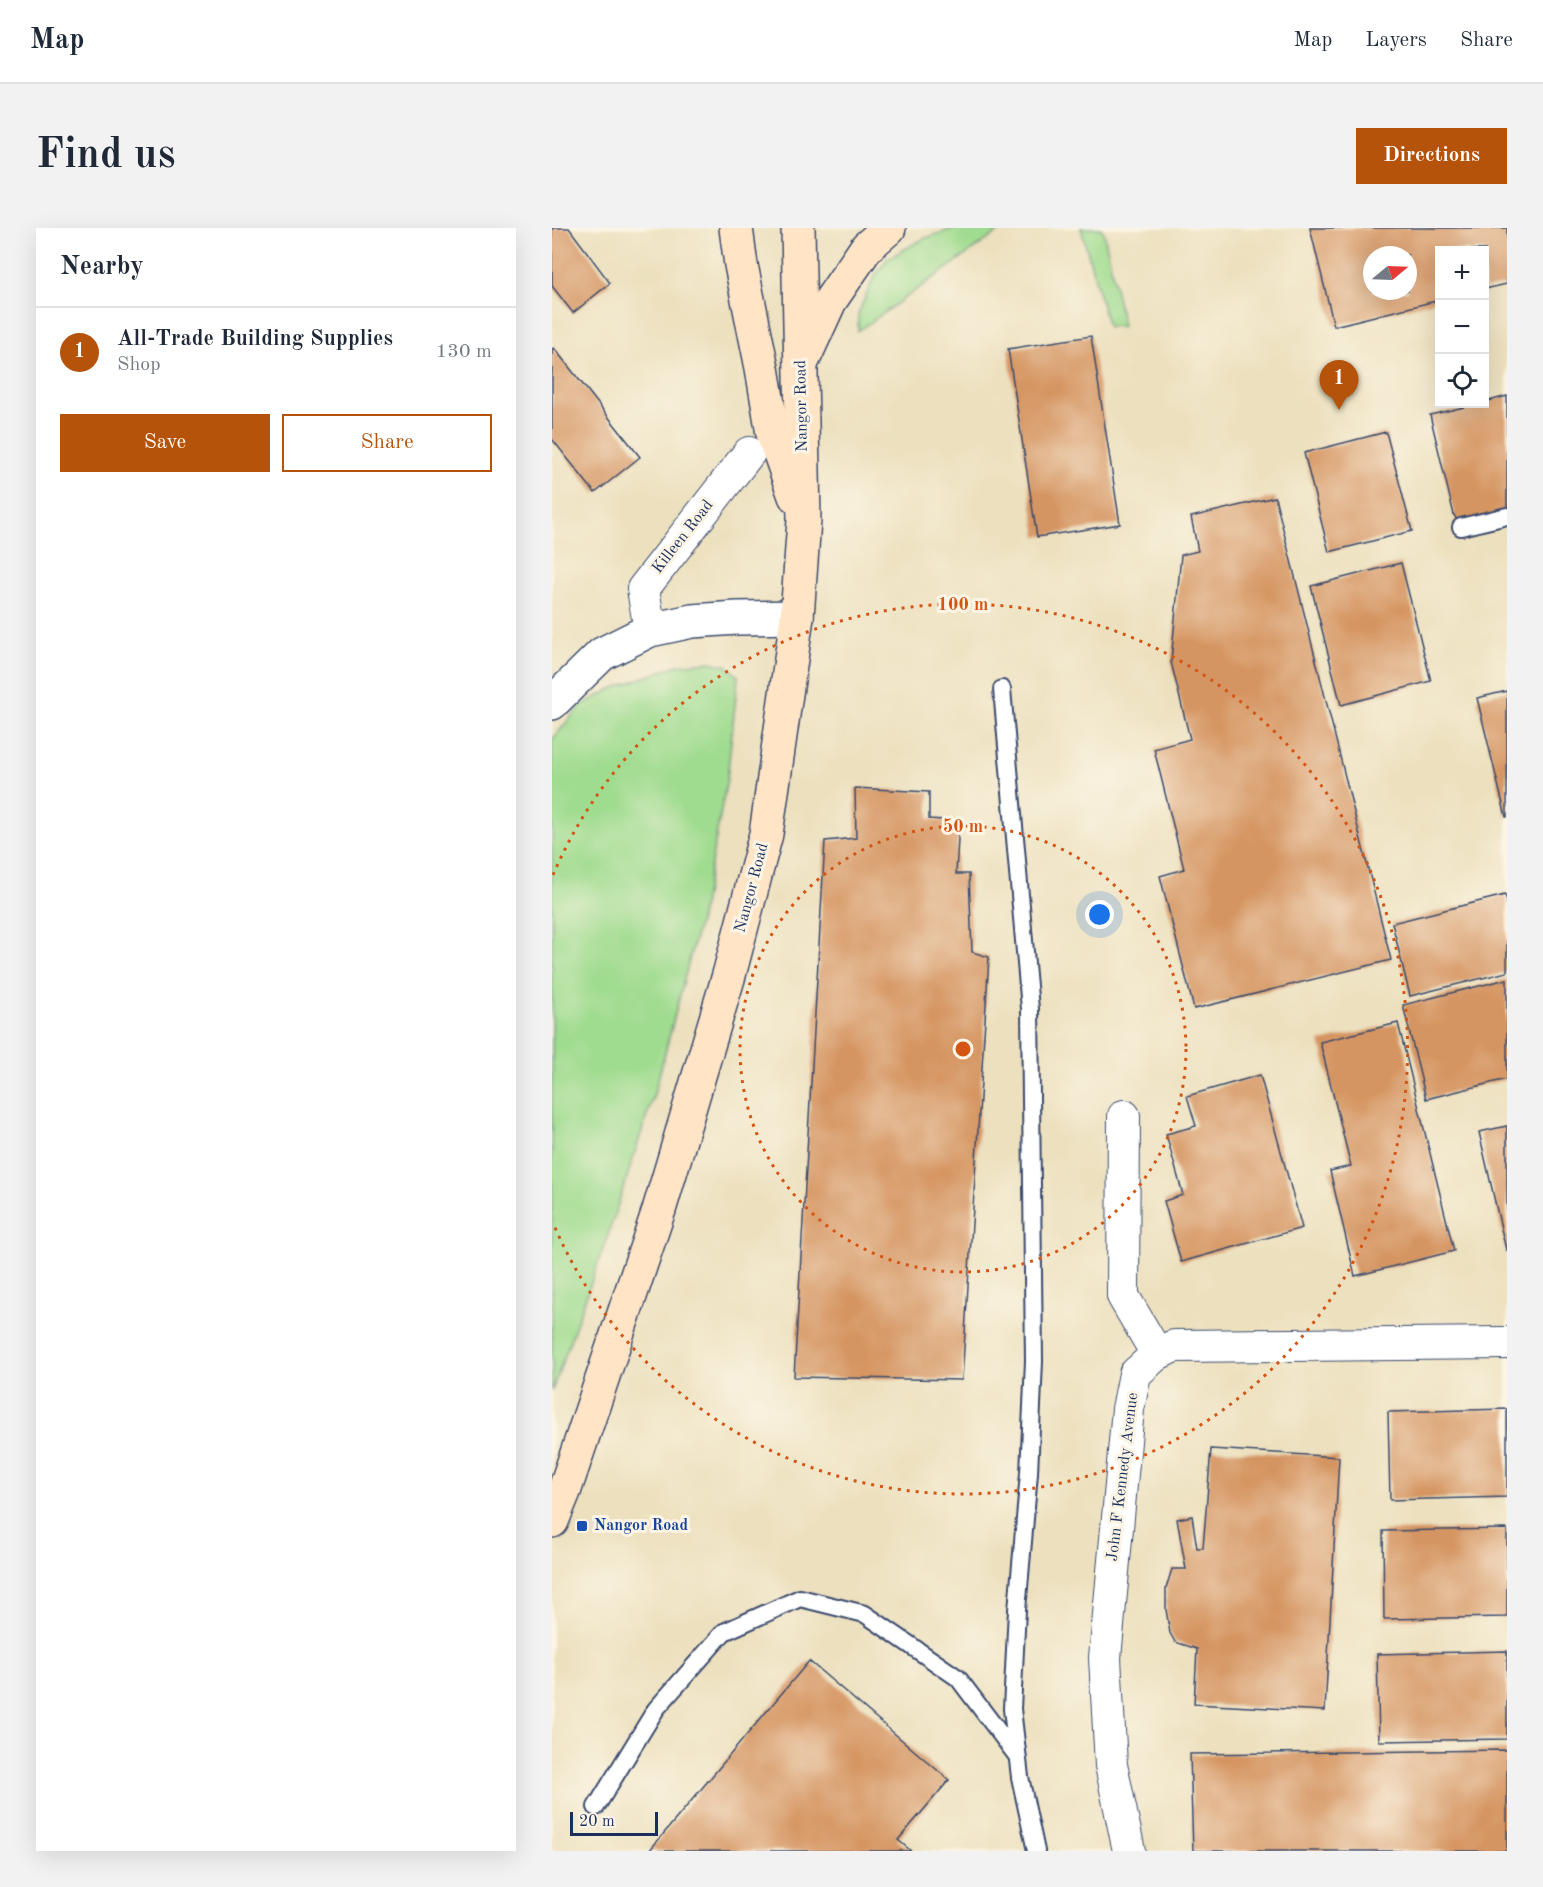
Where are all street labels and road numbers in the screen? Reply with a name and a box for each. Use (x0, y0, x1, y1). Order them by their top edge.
street label: Nangor Road (793, 360, 811, 452)
street label: Killeen Road (649, 497, 717, 577)
street label: Nangor Road (732, 841, 772, 935)
street label: John F Kennedy Avenue (1105, 1392, 1141, 1562)

